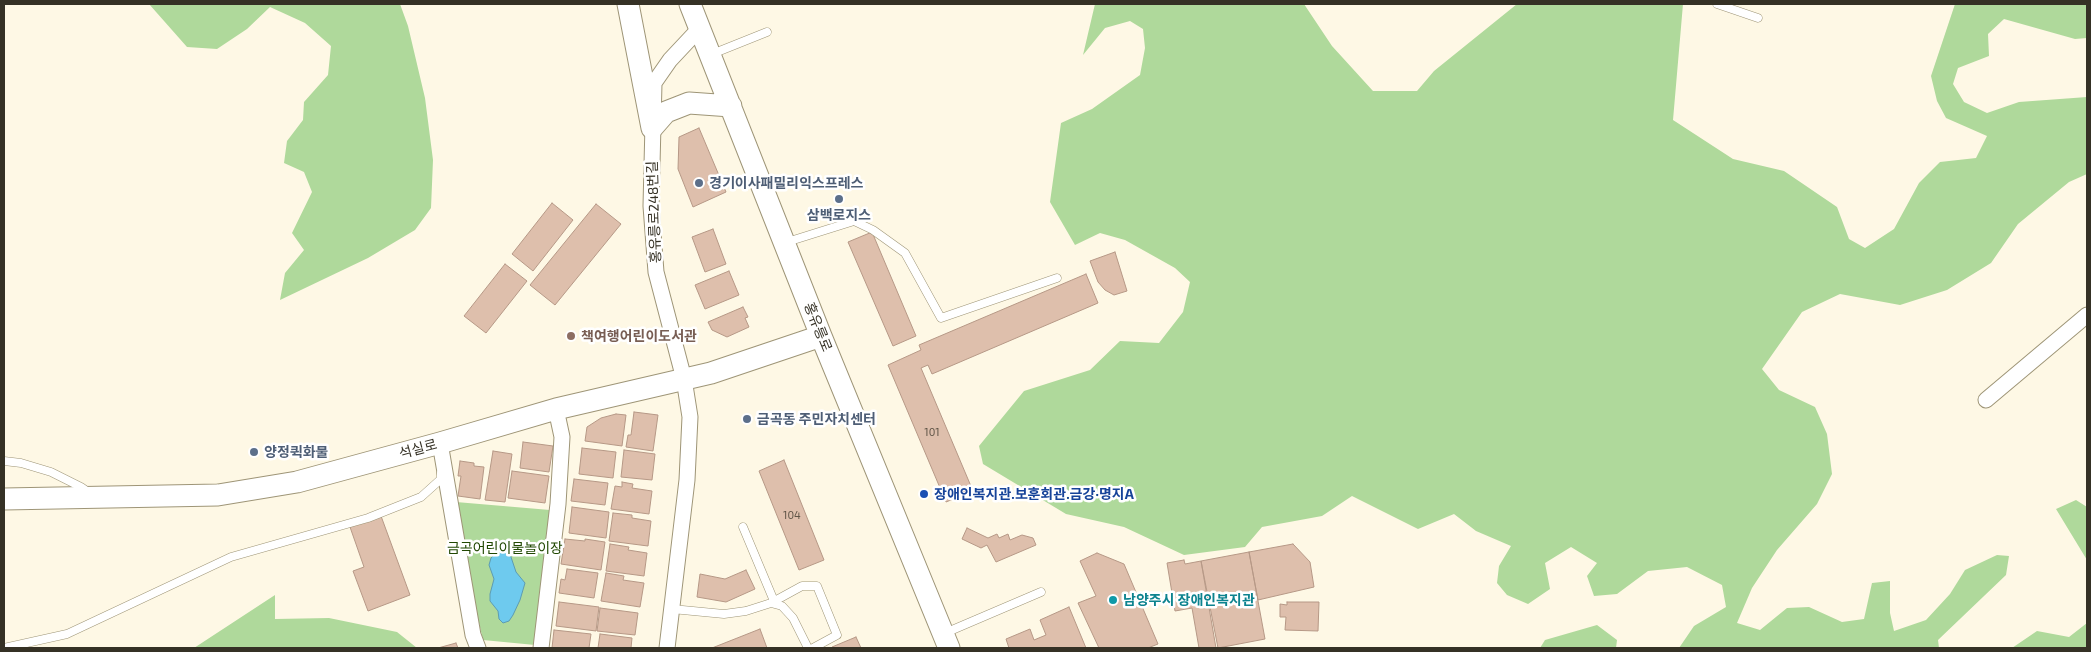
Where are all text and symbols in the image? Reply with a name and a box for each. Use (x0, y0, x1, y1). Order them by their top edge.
street label: 홍유릉로248번길 (644, 161, 664, 263)
place label: 경기이사패밀리익스프레스 (709, 175, 864, 191)
marker: 경기이사패밀리익스프레스 (693, 177, 705, 189)
marker: 삼백로지스 (833, 193, 845, 205)
place label: 삼백로지스 (807, 207, 871, 223)
street label: 홍유릉로 (801, 300, 835, 354)
place label: 책여행어린이도서관 (581, 328, 697, 344)
marker: 책여행어린이도서관 (565, 330, 577, 342)
place label: 금곡동 주민자치센터 (757, 411, 876, 427)
marker: 금곡동 주민자치센터 (741, 413, 753, 425)
house number: 101 (924, 425, 940, 439)
street label: 석실로 (397, 436, 439, 462)
place label: 양정퀵화물 (264, 444, 328, 460)
marker: 양정퀵화물 (248, 446, 260, 458)
place label: 장애인복지관.보훈회관.금강·명지A (934, 486, 1134, 502)
marker: 장애인복지관.보훈회관.금강·명지A (918, 488, 930, 500)
house number: 104 (783, 508, 801, 522)
park label: 금곡어린이물놀이장 (447, 540, 563, 556)
place label: 남양주시 장애인복지관 (1123, 592, 1255, 608)
marker: 남양주시 장애인복지관 (1107, 594, 1119, 606)

